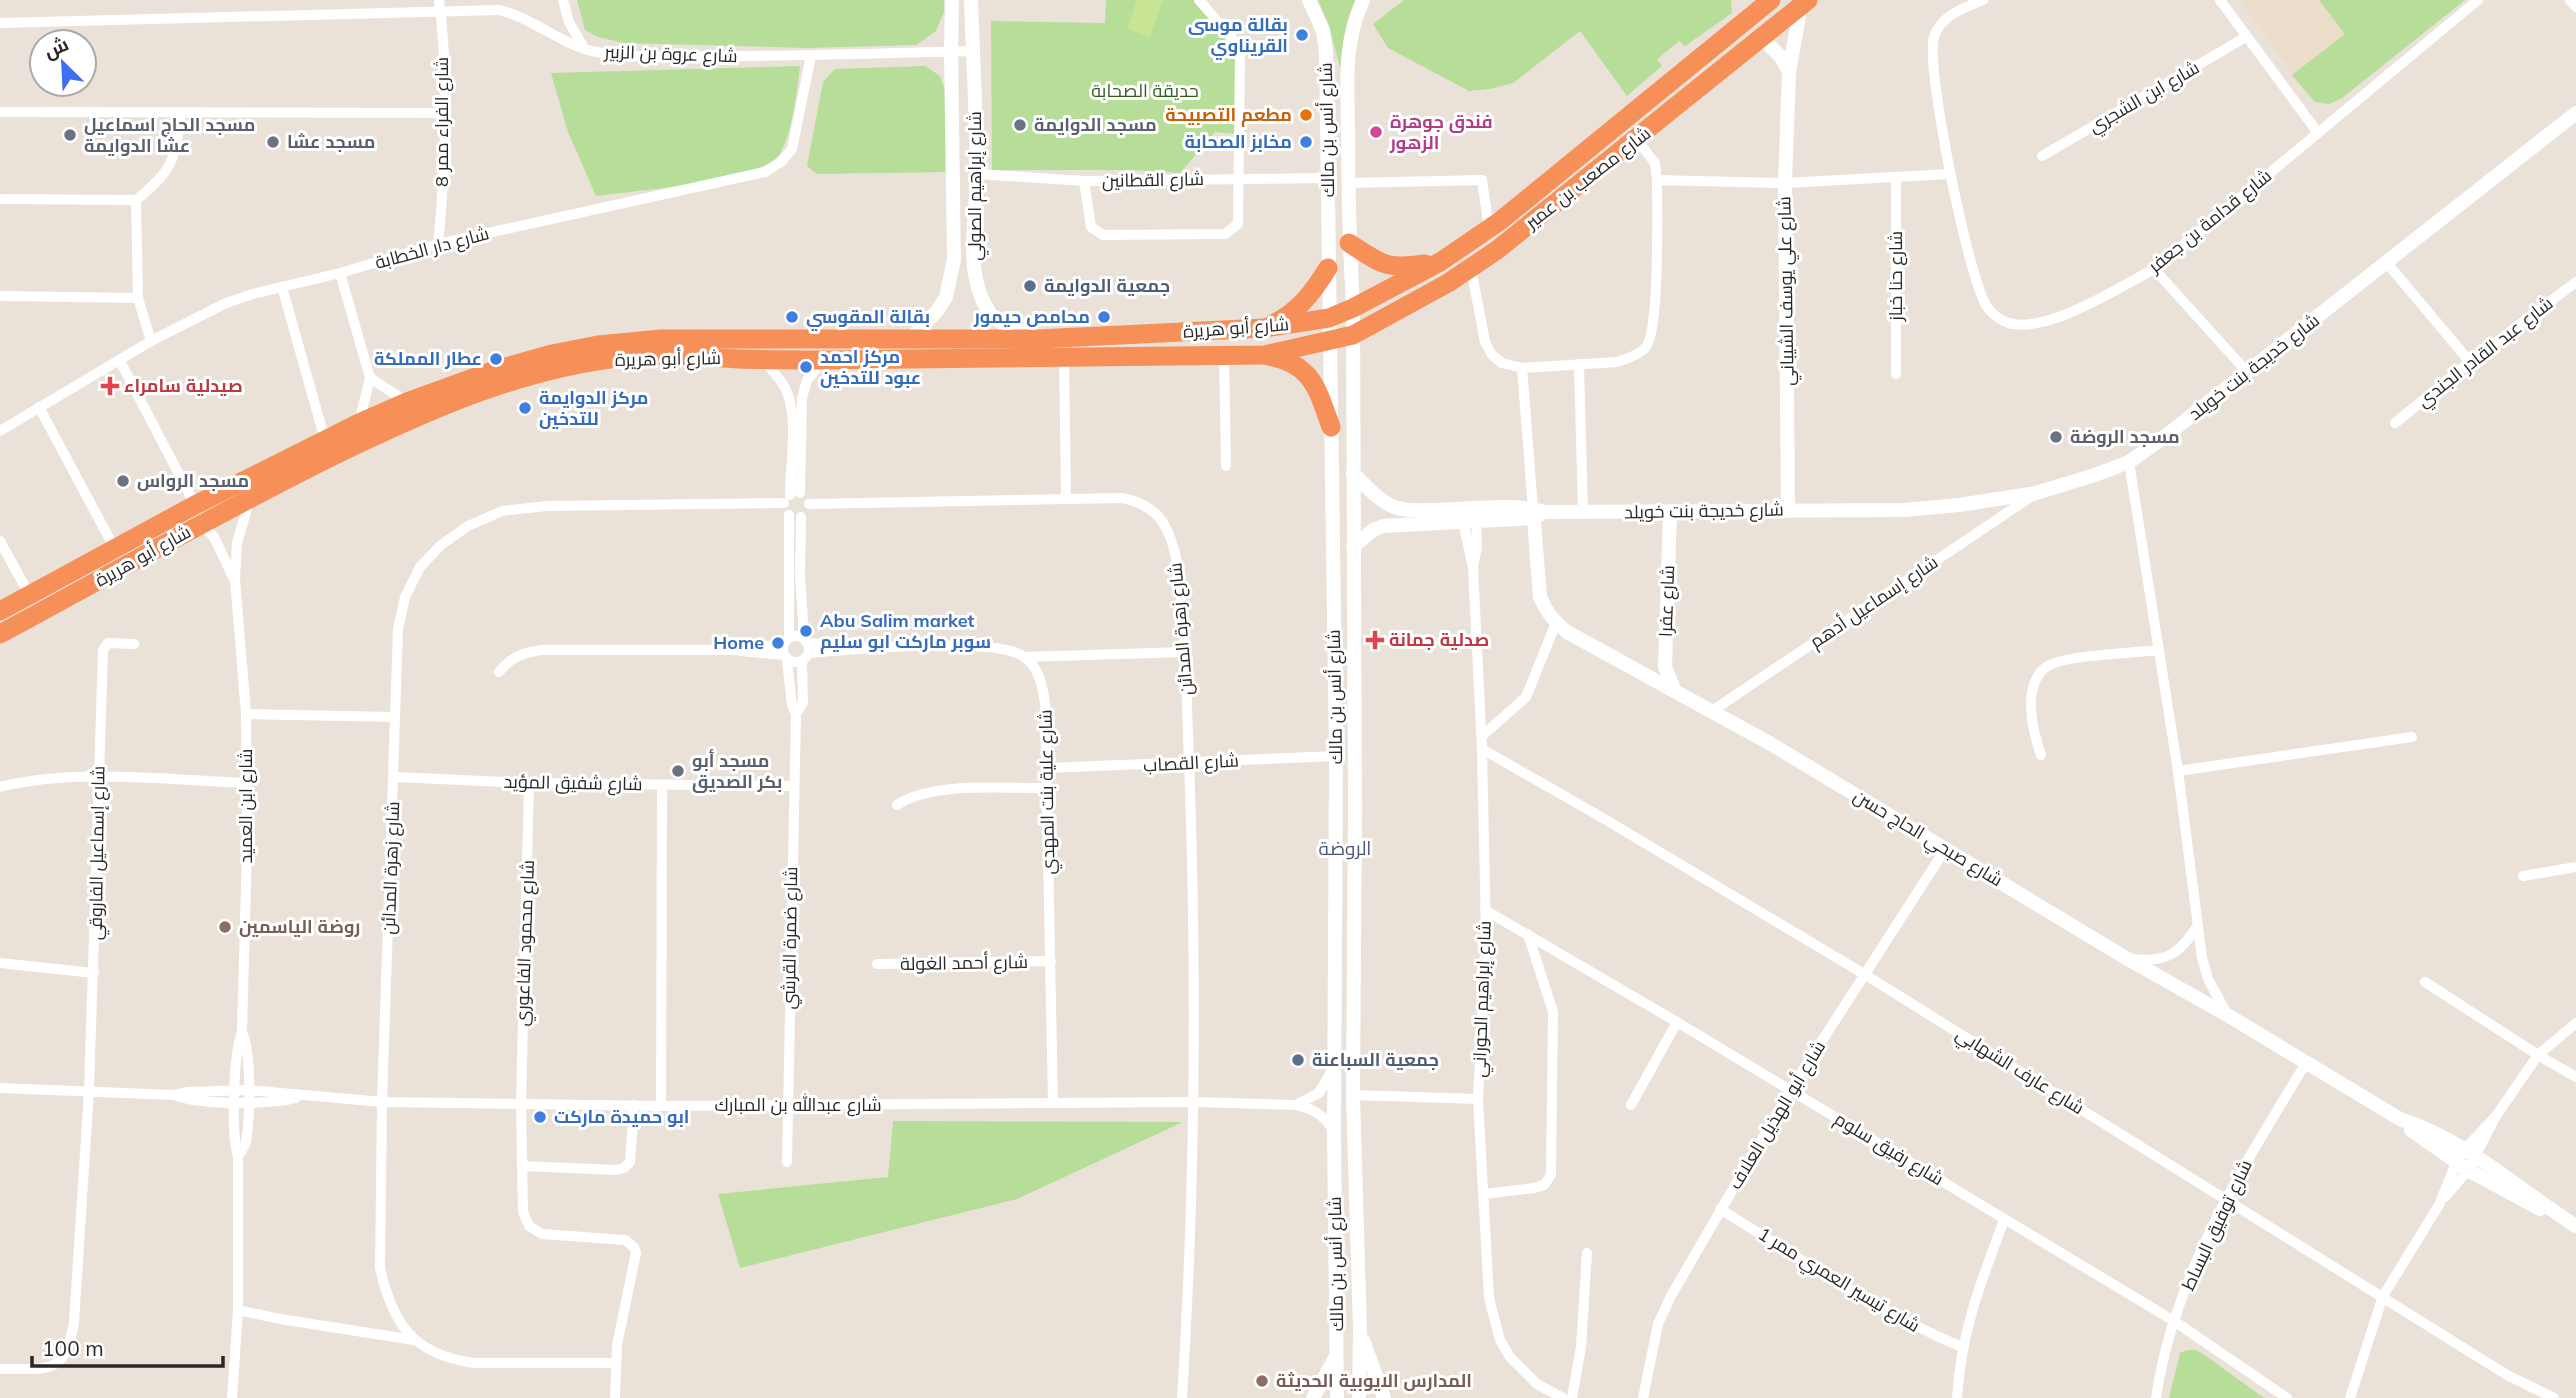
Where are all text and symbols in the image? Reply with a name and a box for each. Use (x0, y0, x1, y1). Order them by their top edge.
place label: بقالة موسى القريناوي (1188, 13, 1288, 60)
marker: بقالة موسى القريناوي (1294, 27, 1310, 43)
north arrow (28, 28, 98, 98)
text: ش (40, 32, 72, 63)
street label: شارع عروة بن الزبير (603, 40, 738, 68)
street label: شارع ابن الشجري (2084, 56, 2205, 140)
street label: شارع الفراء ممر 8 (430, 57, 454, 187)
street label: شارع أنس بن مالك (1314, 62, 1340, 198)
park label: حديقة الصحابة (1091, 79, 1199, 102)
place label: مطعم التصبيحة (1165, 103, 1292, 127)
marker: مطعم التصبيحة (1298, 107, 1314, 123)
place label: فندق جوهرة الزهور (1389, 110, 1493, 154)
street label: شارع إبراهيم الصولي (963, 111, 989, 261)
place label: مسجد الحاج اسماعيل عشا الدوايمة (84, 113, 255, 157)
place label: مسجد الدوايمة (1034, 113, 1157, 136)
marker: مسجد الدوايمة (1012, 117, 1028, 133)
street label: شارع مصعب بن عمير (1520, 121, 1656, 235)
marker: فندق جوهرة الزهور (1368, 124, 1384, 140)
marker: مسجد الحاج اسماعيل عشا الدوايمة (62, 127, 78, 143)
place label: مسجد عشا (287, 130, 375, 153)
place label: مخابز الصحابة (1184, 130, 1292, 153)
marker: مسجد عشا (265, 134, 281, 150)
marker: مخابز الصحابة (1298, 134, 1314, 150)
street label: شارع قدامة بن جعفر (2143, 164, 2277, 279)
street label: شارع القطانين (1102, 167, 1204, 193)
street label: شارع علي يوسف الشيباني (1772, 196, 1802, 386)
street label: شارع دار الخطابة (372, 221, 492, 275)
street label: شارع حنا خباز (1884, 231, 1908, 322)
place label: جمعية الدوايمة (1044, 274, 1170, 297)
marker: جمعية الدوايمة (1022, 278, 1038, 294)
street label: شارع عبد القادر الجندي (2412, 291, 2559, 414)
place label: بقالة المقوسي (806, 305, 930, 331)
place label: محامص حيمور (973, 305, 1090, 328)
street label: شارع خديجة بنت خويلد (2184, 308, 2324, 426)
marker: بقالة المقوسي (784, 309, 800, 325)
marker: محامص حيمور (1096, 309, 1112, 325)
street label: شارع أبو هريرة (1182, 312, 1290, 344)
place label: مركز احمد عبود للتدخين (820, 345, 921, 389)
street label: شارع أبو هريرة (615, 346, 721, 372)
place label: عطار المملكة (374, 347, 482, 370)
marker: عطار المملكة (488, 351, 504, 367)
marker: مركز احمد عبود للتدخين (798, 359, 814, 375)
place label: صيدلية سامراء (124, 374, 243, 397)
marker: صيدلية سامراء (102, 378, 118, 394)
place label: مركز الدوايمة للتدخين (539, 386, 648, 430)
marker: مركز الدوايمة للتدخين (517, 400, 533, 416)
place label: مسجد الروضة (2070, 425, 2180, 448)
marker: مسجد الروضة (2048, 429, 2064, 445)
place label: مسجد الرواس (137, 469, 249, 492)
marker: مسجد الرواس (115, 473, 131, 489)
street label: شارع خديجة بنت خويلد (1624, 498, 1784, 524)
street label: شارع أبو هريرة (91, 520, 195, 592)
street label: شارع إسماعيل أدهم (1805, 550, 1943, 654)
street label: شارع زهرة المدائن (1163, 562, 1199, 696)
street label: شارع عفرا (1654, 565, 1680, 637)
place label: Abu Salim market سوبر ماركت ابو سليم (820, 609, 991, 654)
marker: Abu Salim market سوبر ماركت ابو سليم (798, 623, 814, 639)
place label: صدلية جمانة (1389, 628, 1489, 651)
street label: شارع أنس بن مالك (1322, 629, 1348, 765)
place label: Home (713, 631, 764, 654)
marker: صدلية جمانة (1367, 632, 1383, 648)
marker: Home (770, 635, 786, 651)
street label: شارع علية بنت المهدي (1034, 709, 1062, 875)
place label: مسجد أبو بكر الصديق (692, 748, 782, 793)
street label: شارع ابن العميد (234, 749, 258, 863)
street label: شارع القصاب (1143, 749, 1239, 777)
marker: مسجد أبو بكر الصديق (670, 763, 686, 779)
street label: شارع إسماعيل الفاروقي (83, 766, 113, 940)
street label: شارع شفيق المؤيد (503, 770, 643, 796)
street label: شارع صبحي الحاج حسن (1848, 784, 2007, 894)
street label: شارع زهرة المدائن (377, 801, 405, 935)
district label: الروضة (1319, 836, 1371, 860)
street label: شارع محمود الفاعوري (510, 859, 542, 1027)
street label: شارع ضمرة القرشي (777, 866, 804, 1010)
place label: روضة الياسمين (239, 915, 360, 938)
marker: روضة الياسمين (217, 919, 233, 935)
street label: شارع إبراهيم الحوراني (1467, 920, 1499, 1078)
street label: شارع أحمد الغولة (900, 950, 1028, 976)
street label: شارع عارف الشهابي (1950, 1022, 2089, 1122)
street label: شارع أبو الهذيل العلاف (1723, 1036, 1831, 1194)
place label: جمعية السباعنة (1312, 1048, 1439, 1071)
marker: جمعية السباعنة (1290, 1052, 1306, 1068)
street label: شارع عبدالله بن المبارك (714, 1093, 882, 1117)
place label: ابو حميدة ماركت (554, 1105, 689, 1128)
street label: شارع رفيق سلوم (1830, 1107, 1948, 1191)
marker: ابو حميدة ماركت (532, 1109, 548, 1125)
street label: شارع توفيق البساط (2176, 1156, 2258, 1294)
street label: شارع أنس بن مالك (1323, 1196, 1349, 1332)
street label: شارع تيسير العمري ممر 1 (1753, 1222, 1924, 1340)
scale bar (32, 1324, 222, 1368)
text: 100 m (42, 1335, 104, 1361)
place label: المدارس الايوبية الحديثة (1276, 1369, 1472, 1392)
marker: المدارس الايوبية الحديثة (1254, 1373, 1270, 1389)

